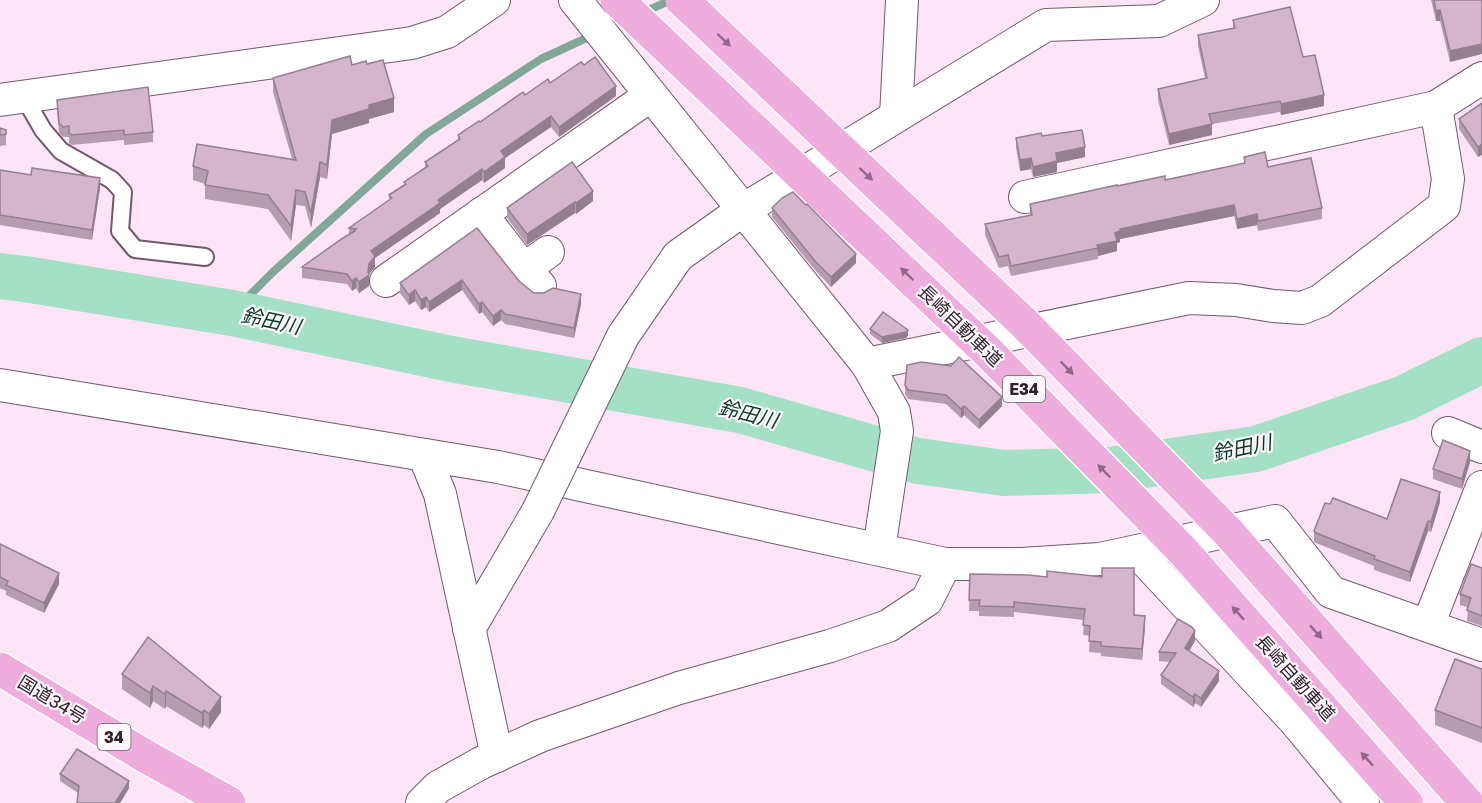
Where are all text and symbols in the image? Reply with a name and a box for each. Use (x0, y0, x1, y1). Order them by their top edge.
one-way arrow (717, 33, 732, 47)
one-way arrow (858, 167, 873, 181)
one-way arrow (900, 268, 914, 282)
street label: 長崎自動車道 (914, 280, 1007, 371)
water label: 鈴田川 (239, 302, 305, 338)
one-way arrow (1060, 360, 1074, 375)
road number: E34 (1003, 376, 1045, 402)
water label: 鈴田川 (716, 394, 782, 432)
water label: 鈴田川 (1210, 429, 1276, 465)
one-way arrow (1098, 465, 1112, 479)
one-way arrow (1232, 606, 1245, 621)
one-way arrow (1309, 624, 1322, 639)
street label: 長崎自動車道 (1251, 630, 1340, 725)
street label: 国道34号 (14, 670, 91, 728)
road number: 34 (98, 724, 130, 750)
one-way arrow (1361, 752, 1374, 767)

